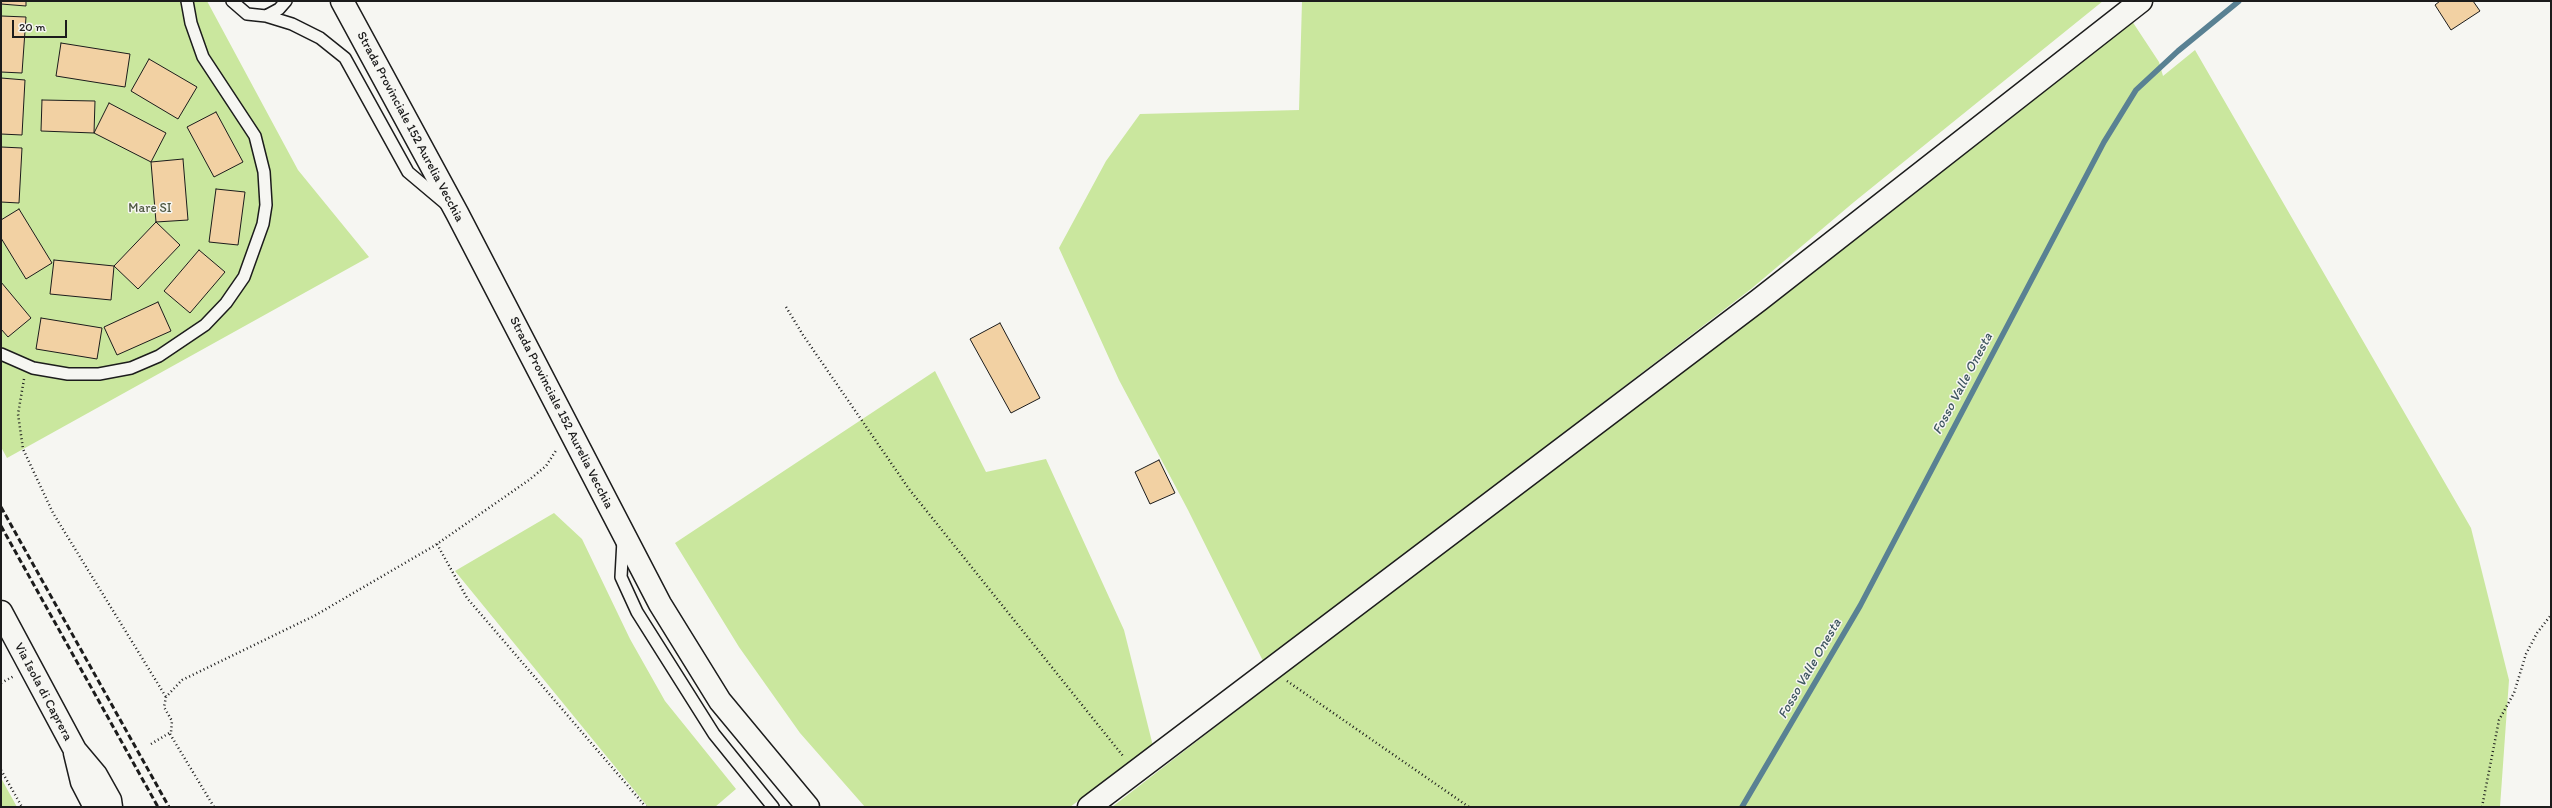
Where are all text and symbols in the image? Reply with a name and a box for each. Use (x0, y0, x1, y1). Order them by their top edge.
scale bar (14, 12, 69, 38)
text: 20 m (19, 20, 46, 34)
street label: Strada Provinciale 152 Aurelia Vecchia (353, 29, 467, 225)
park label: Mare SI (128, 201, 172, 217)
street label: Strada Provinciale 152 Aurelia Vecchia (506, 314, 616, 512)
water label: Fosso Valle Onesta (1929, 330, 1997, 438)
water label: Fosso Valle Onesta (1775, 616, 1845, 722)
street label: Via Isola di Caprera (11, 640, 75, 744)

